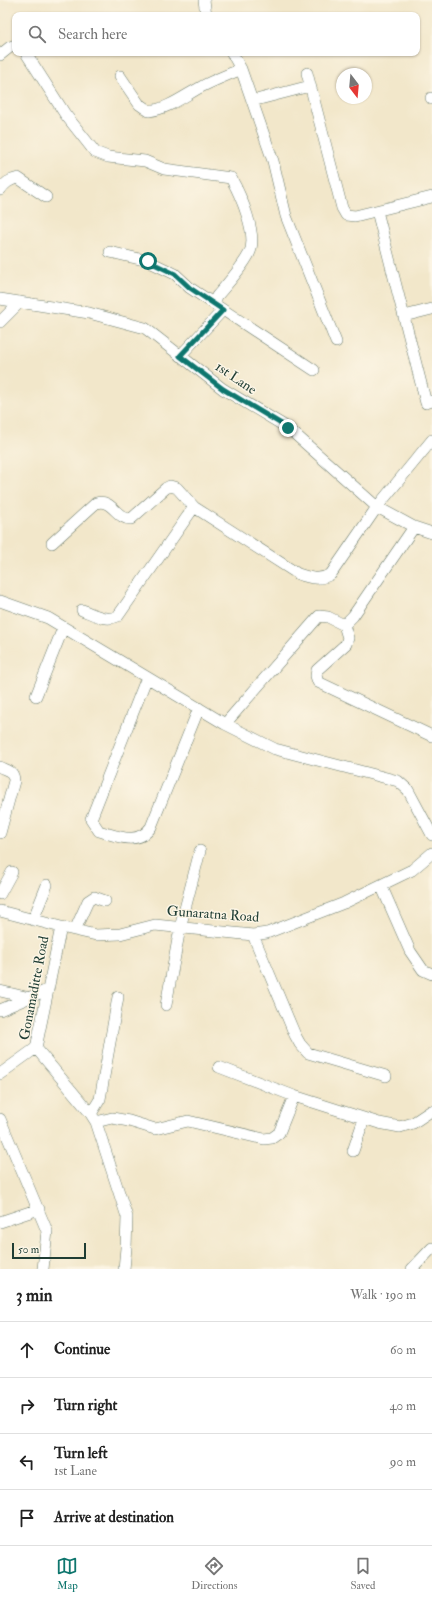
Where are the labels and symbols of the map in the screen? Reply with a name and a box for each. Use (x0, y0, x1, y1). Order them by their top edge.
north arrow (336, 68, 372, 104)
route start (139, 252, 157, 270)
street label: 1st Lane (212, 358, 260, 398)
route end (279, 419, 297, 437)
street label: Gunaratna Road (166, 902, 260, 926)
street label: Gonamaditte Road (16, 934, 52, 1042)
scale bar (12, 1241, 86, 1260)

